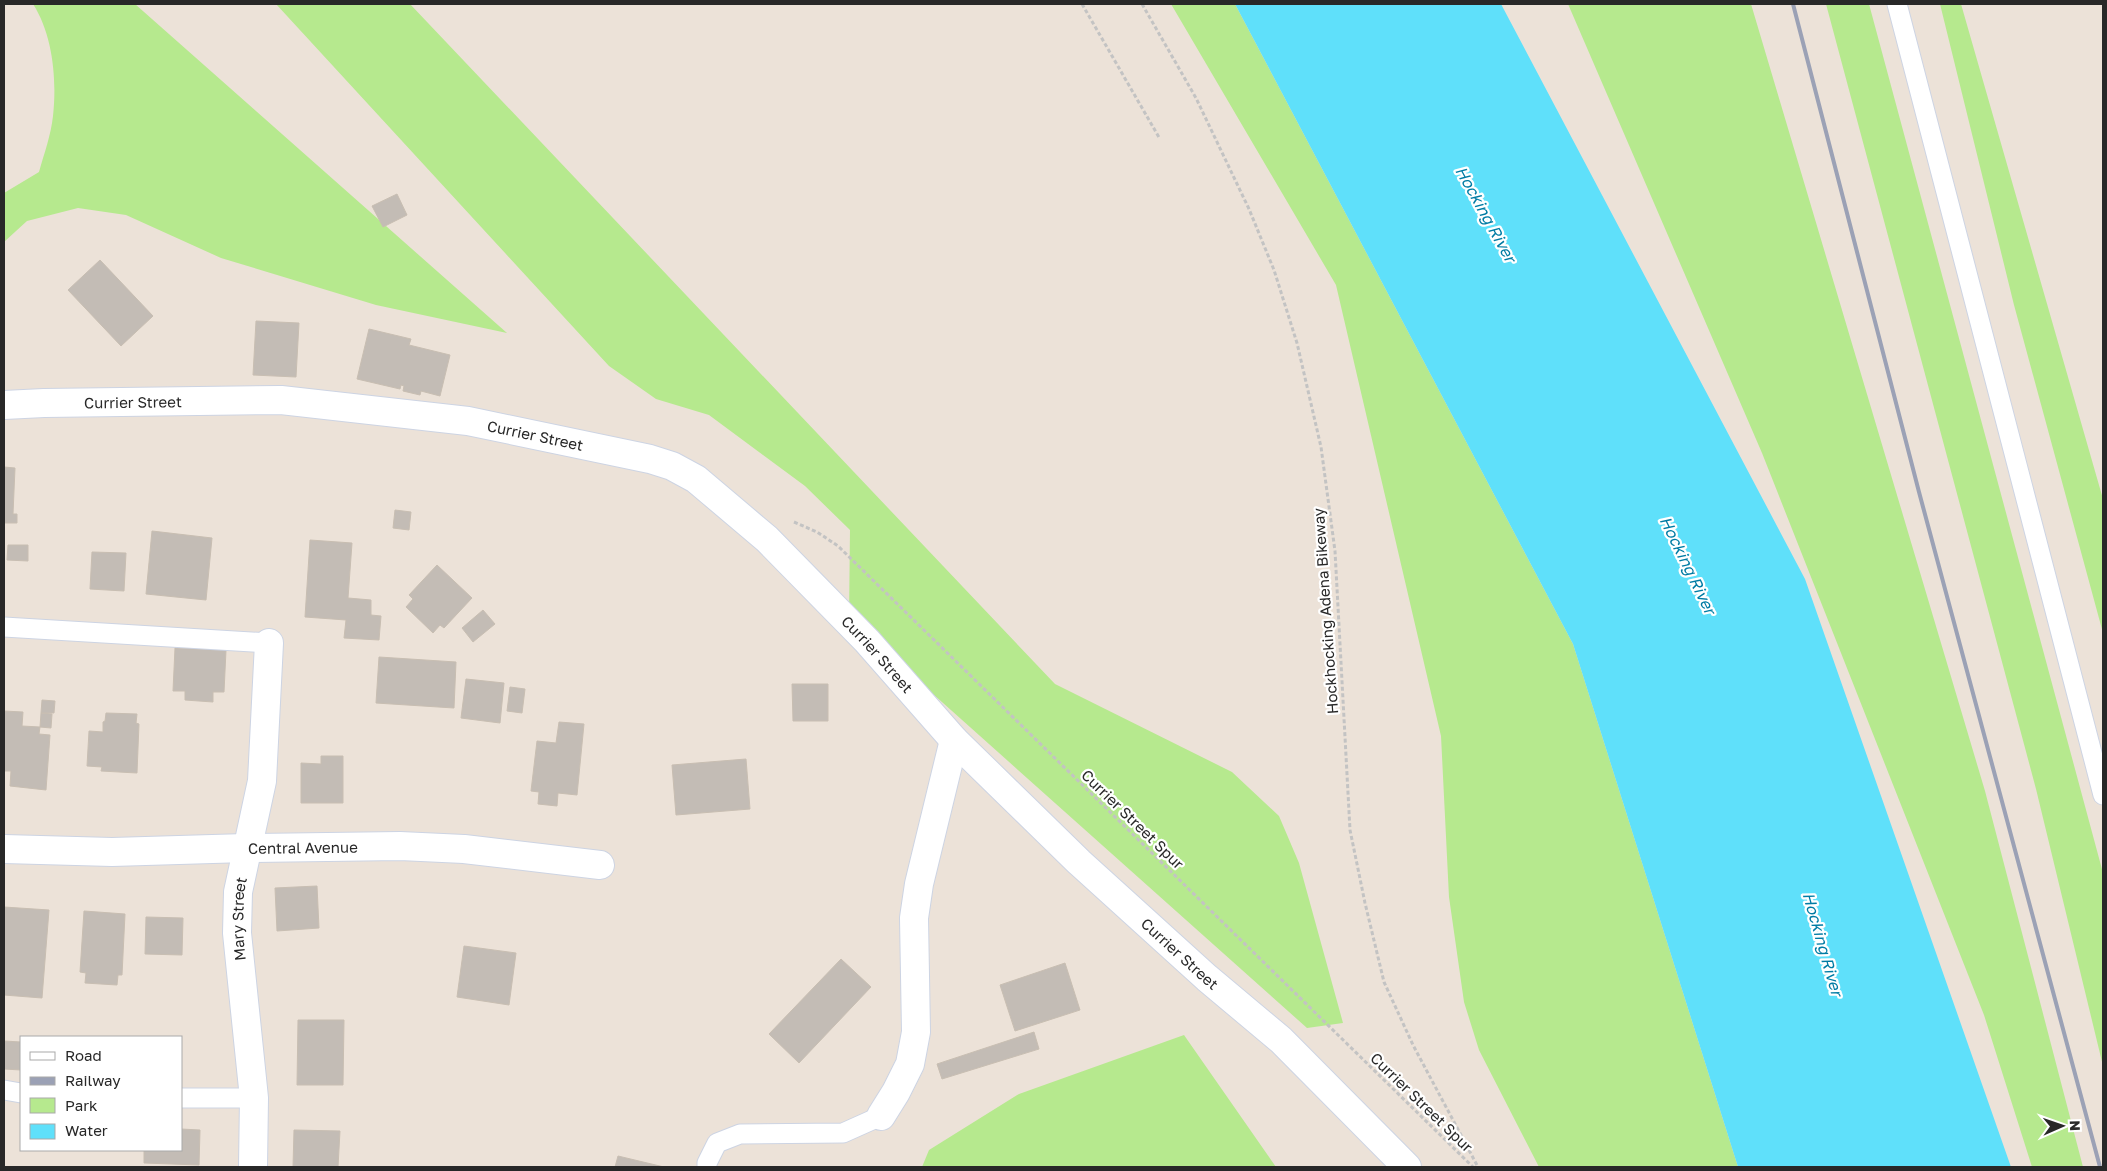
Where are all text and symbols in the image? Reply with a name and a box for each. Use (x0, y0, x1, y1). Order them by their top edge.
water label: Hocking River (1451, 162, 1522, 268)
street label: Currier Street (84, 392, 182, 411)
street label: Currier Street (486, 416, 585, 454)
street label: Hockhocking Adena Bikeway (1309, 507, 1341, 715)
water label: Hocking River (1656, 513, 1722, 620)
street label: Currier Street (838, 612, 917, 696)
street label: Currier Street Spur (1078, 766, 1188, 873)
street label: Central Avenue (248, 838, 358, 857)
street label: Mary Street (228, 875, 250, 962)
water label: Hocking River (1799, 890, 1848, 1001)
street label: Currier Street (1138, 914, 1222, 993)
legend (20, 1036, 182, 1151)
text: Road (65, 1046, 102, 1064)
street label: Currier Street Spur (1367, 1049, 1477, 1156)
text: Railway (65, 1071, 121, 1089)
text: Park (65, 1096, 98, 1114)
north arrow (2037, 1101, 2087, 1151)
text: N (2067, 1120, 2084, 1131)
text: Water (65, 1121, 108, 1139)

